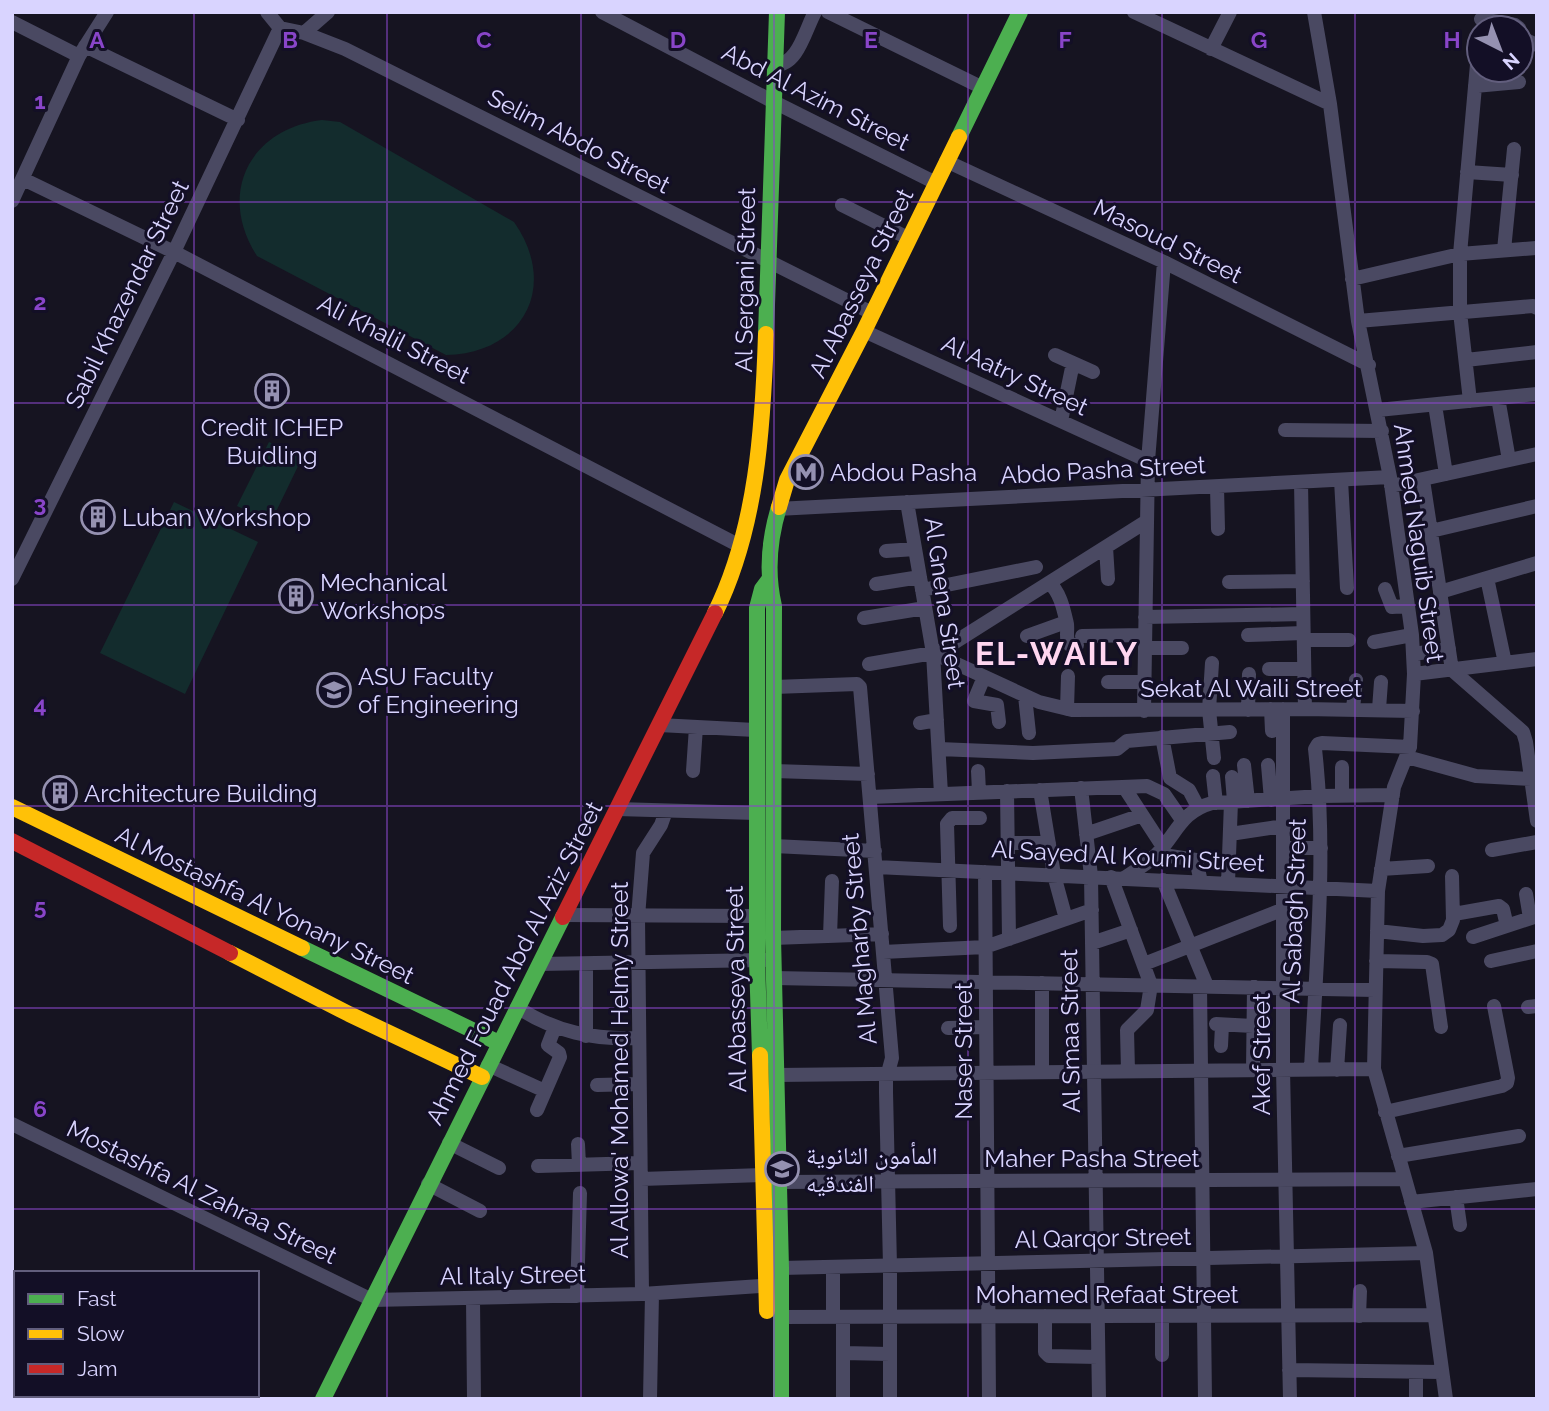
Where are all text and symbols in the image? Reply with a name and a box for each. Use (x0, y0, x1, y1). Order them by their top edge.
north arrow (1465, 14, 1535, 84)
text: A (89, 26, 105, 53)
text: B (282, 26, 298, 53)
text: C (476, 26, 492, 53)
text: D (670, 26, 686, 53)
text: E (864, 26, 878, 53)
text: F (1058, 26, 1072, 53)
text: G (1251, 26, 1267, 53)
text: H (1443, 26, 1461, 53)
street label: Abd Al Azim Street (717, 37, 915, 157)
text: N (1499, 49, 1524, 75)
street label: Selim Abdo Street (483, 83, 675, 199)
text: 1 (34, 87, 46, 114)
street label: Sabil Khazendar Street (59, 175, 195, 413)
street label: Al Abasseya Street (803, 184, 919, 382)
street label: Al Sergani Street (729, 187, 761, 373)
street label: Masoud Street (1089, 193, 1247, 289)
text: 2 (34, 288, 46, 315)
street label: Ali Khalil Street (313, 288, 475, 390)
street label: Al Aatry Street (937, 328, 1093, 422)
building icon: Credit ICHEP Buidling (253, 372, 291, 410)
place label: Credit ICHEP Buidling (201, 413, 343, 470)
street label: Ahmed Naguib Street (1388, 422, 1450, 664)
street label: Abdo Pasha Street (1000, 450, 1206, 490)
metro station icon: Abdou Pasha (787, 453, 825, 491)
place label: Abdou Pasha (830, 458, 977, 487)
text: 3 (34, 490, 46, 517)
building icon: Luban Workshop (79, 498, 117, 536)
place label: Luban Workshop (122, 503, 311, 532)
street label: Al Gnena Street (919, 515, 971, 691)
place label: Mechanical Workshops (320, 568, 448, 625)
building icon: Mechanical Workshops (277, 577, 315, 615)
district label: EL-WAILY (975, 635, 1139, 672)
place label: ASU Faculty of Engineering (358, 662, 519, 719)
school or university icon: ASU Faculty of Engineering (315, 671, 353, 709)
street label: Sekat Al Waili Street (1140, 674, 1362, 703)
text: 4 (33, 691, 47, 718)
building icon: Architecture Building (41, 774, 79, 812)
place label: Architecture Building (84, 779, 317, 808)
street label: Ahmed Fouad Abd Al Aziz Street (420, 796, 608, 1130)
street label: Al Sabagh Street (1276, 818, 1312, 1004)
street label: Al Mostashfa Al Yonany Street (111, 820, 419, 990)
street label: Al Magharby Street (835, 832, 883, 1046)
street label: Al Sayed Al Koumi Street (991, 834, 1265, 878)
street label: Al Allowa' Mohamed Helmy Street (605, 881, 634, 1259)
street label: Al Abasseya Street (720, 885, 752, 1093)
text: 5 (34, 893, 47, 920)
street label: Al Smaa Street (1054, 949, 1086, 1113)
street label: Naser Street (949, 982, 978, 1120)
street label: Akef Street (1247, 993, 1276, 1115)
text: 6 (33, 1095, 47, 1122)
street label: Mostashfa Al Zahraa Street (62, 1114, 342, 1270)
place label: المأمون الثانوية الفندقيه (806, 1141, 938, 1198)
street label: Maher Pasha Street (984, 1144, 1200, 1173)
school or university icon: المأمون الثانوية الفندقيه (763, 1150, 801, 1188)
street label: Al Qarqor Street (1014, 1222, 1192, 1254)
street label: Al Italy Street (440, 1259, 586, 1291)
legend (14, 1271, 259, 1397)
street label: Mohamed Refaat Street (975, 1280, 1239, 1309)
text: Fast (77, 1286, 117, 1311)
text: Slow (77, 1321, 125, 1346)
text: Jam (77, 1356, 118, 1381)

